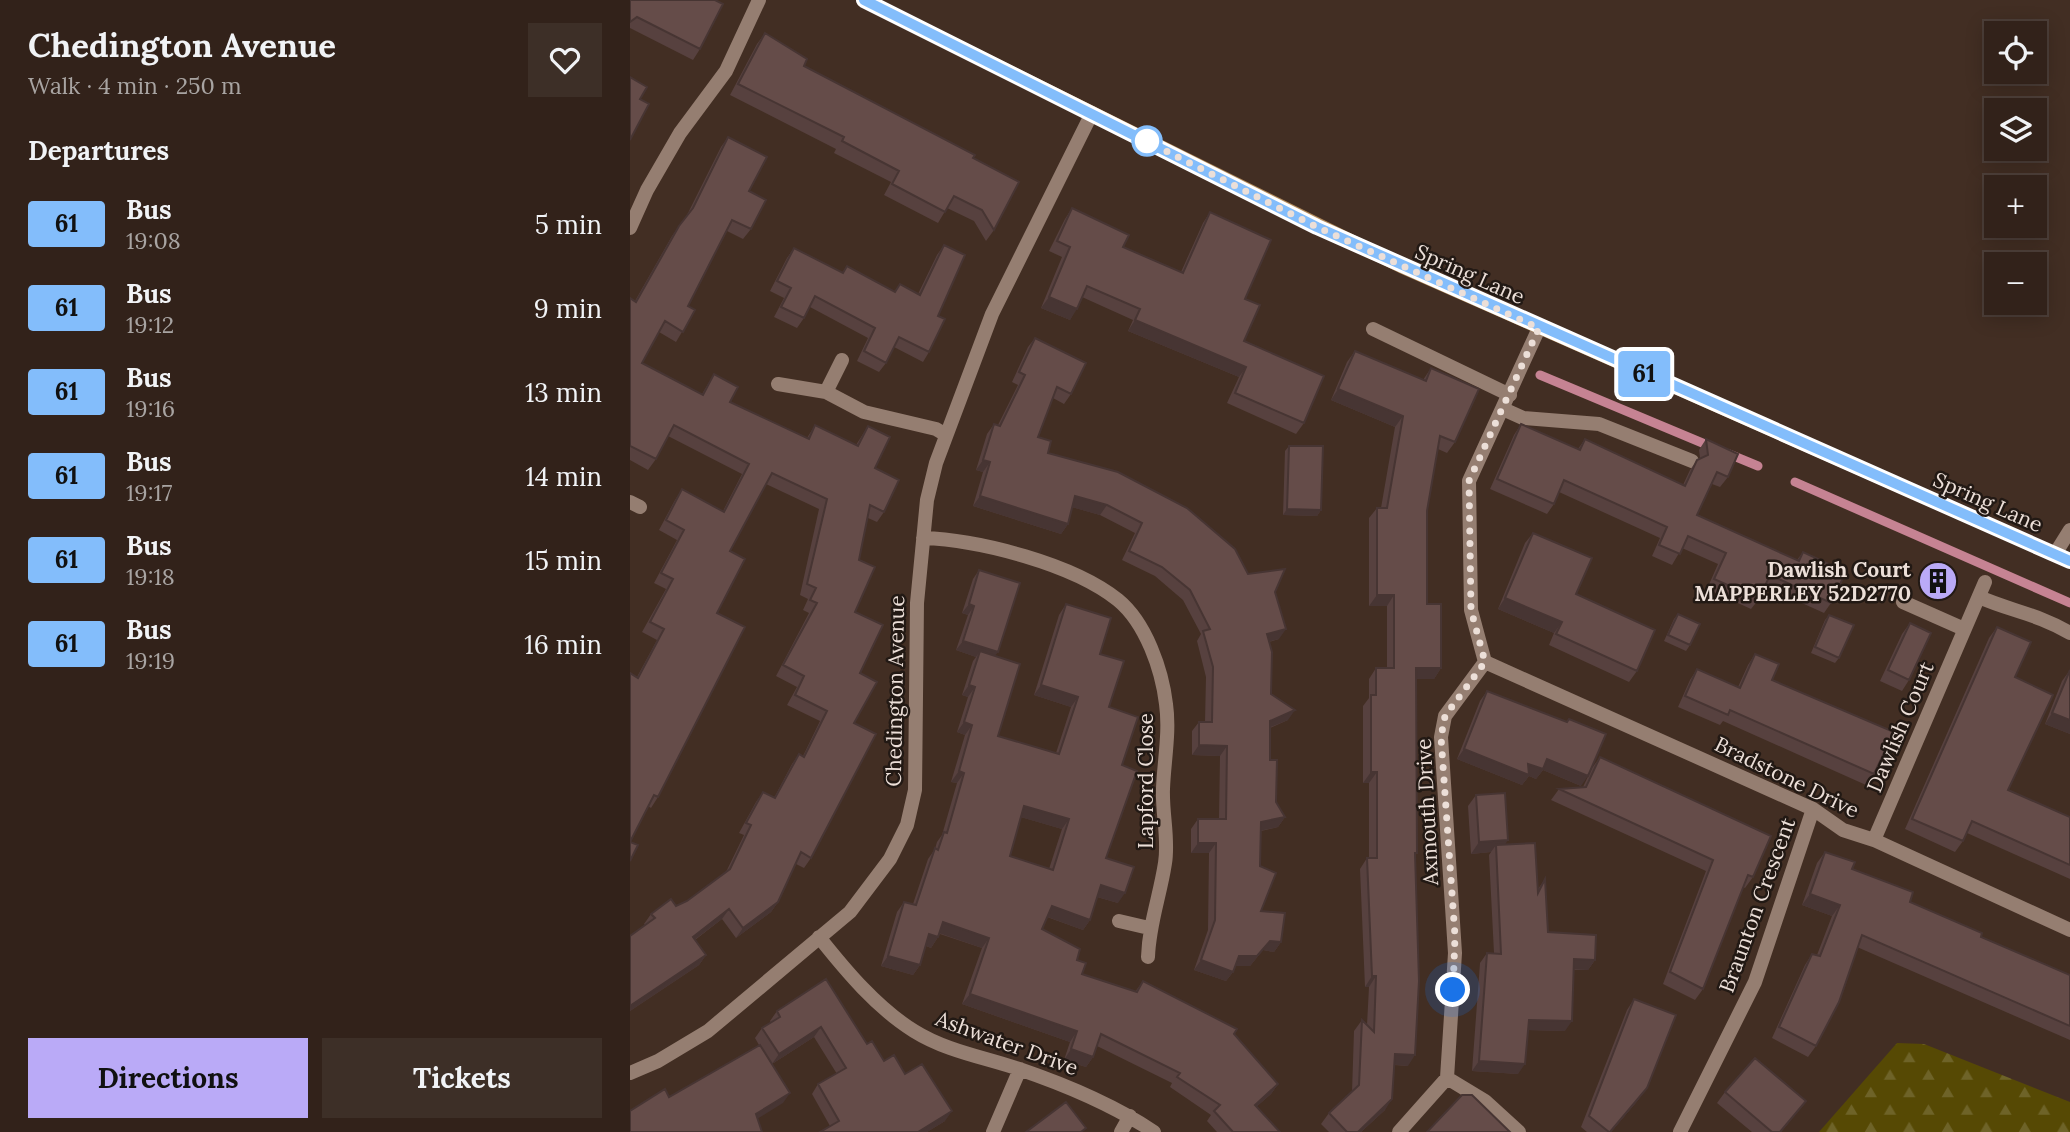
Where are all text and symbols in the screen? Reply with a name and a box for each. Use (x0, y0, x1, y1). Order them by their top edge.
map controls (1984, 21, 2047, 315)
button: locate (1984, 21, 2047, 84)
button: heart (528, 23, 602, 97)
text: Chedington Avenue (28, 24, 336, 66)
text: Walk · 4 min · 250 m (28, 71, 241, 100)
button: layers (1984, 98, 2047, 161)
unlabelled marker (1132, 126, 1162, 156)
text: Departures (28, 134, 169, 167)
button: + (1984, 175, 2047, 238)
text: Bus (126, 193, 172, 226)
text: 61 (55, 208, 78, 239)
text: 5 min (535, 208, 602, 241)
text: 19:08 (126, 226, 181, 255)
street label: Spring Lane (1411, 238, 1529, 310)
button: − (1984, 252, 2047, 315)
text: Bus (126, 277, 172, 310)
text: 61 (55, 292, 78, 323)
text: 9 min (534, 292, 602, 325)
text: 19:12 (126, 310, 174, 339)
line badge: 61 (1612, 351, 1676, 397)
text: 61 (1632, 358, 1656, 389)
text: Bus (126, 361, 172, 394)
text: 61 (55, 376, 78, 407)
text: 13 min (525, 376, 602, 409)
text: 19:16 (126, 394, 175, 423)
text: Bus (126, 445, 172, 478)
text: 61 (55, 460, 78, 491)
text: 14 min (525, 460, 602, 493)
street label: Spring Lane (1929, 466, 2047, 538)
text: 19:17 (126, 478, 172, 507)
text: Bus (126, 529, 172, 562)
text: 61 (55, 544, 78, 575)
text: 15 min (525, 544, 602, 577)
place label: Dawlish Court MAPPERLEY 52D2770 (1694, 556, 1911, 607)
building icon: Dawlish Court MAPPERLEY 52D2770 (1917, 560, 1959, 602)
text: 19:18 (126, 562, 175, 591)
street label: Chedington Avenue (880, 595, 910, 787)
text: Bus (126, 613, 172, 646)
text: 61 (55, 628, 78, 659)
text: 16 min (524, 628, 602, 661)
text: 19:19 (126, 646, 175, 675)
street label: Dawlish Court (1860, 657, 1940, 796)
street label: Lapford Close (1132, 713, 1159, 849)
street label: Bradstone Drive (1710, 730, 1864, 824)
street label: Axmouth Drive (1410, 738, 1444, 887)
street label: Braunton Crescent (1713, 813, 1801, 996)
your location (1435, 972, 1470, 1007)
street label: Ashwater Drive (931, 1004, 1082, 1081)
button: Directions (28, 1038, 308, 1118)
button: Tickets (322, 1038, 602, 1118)

